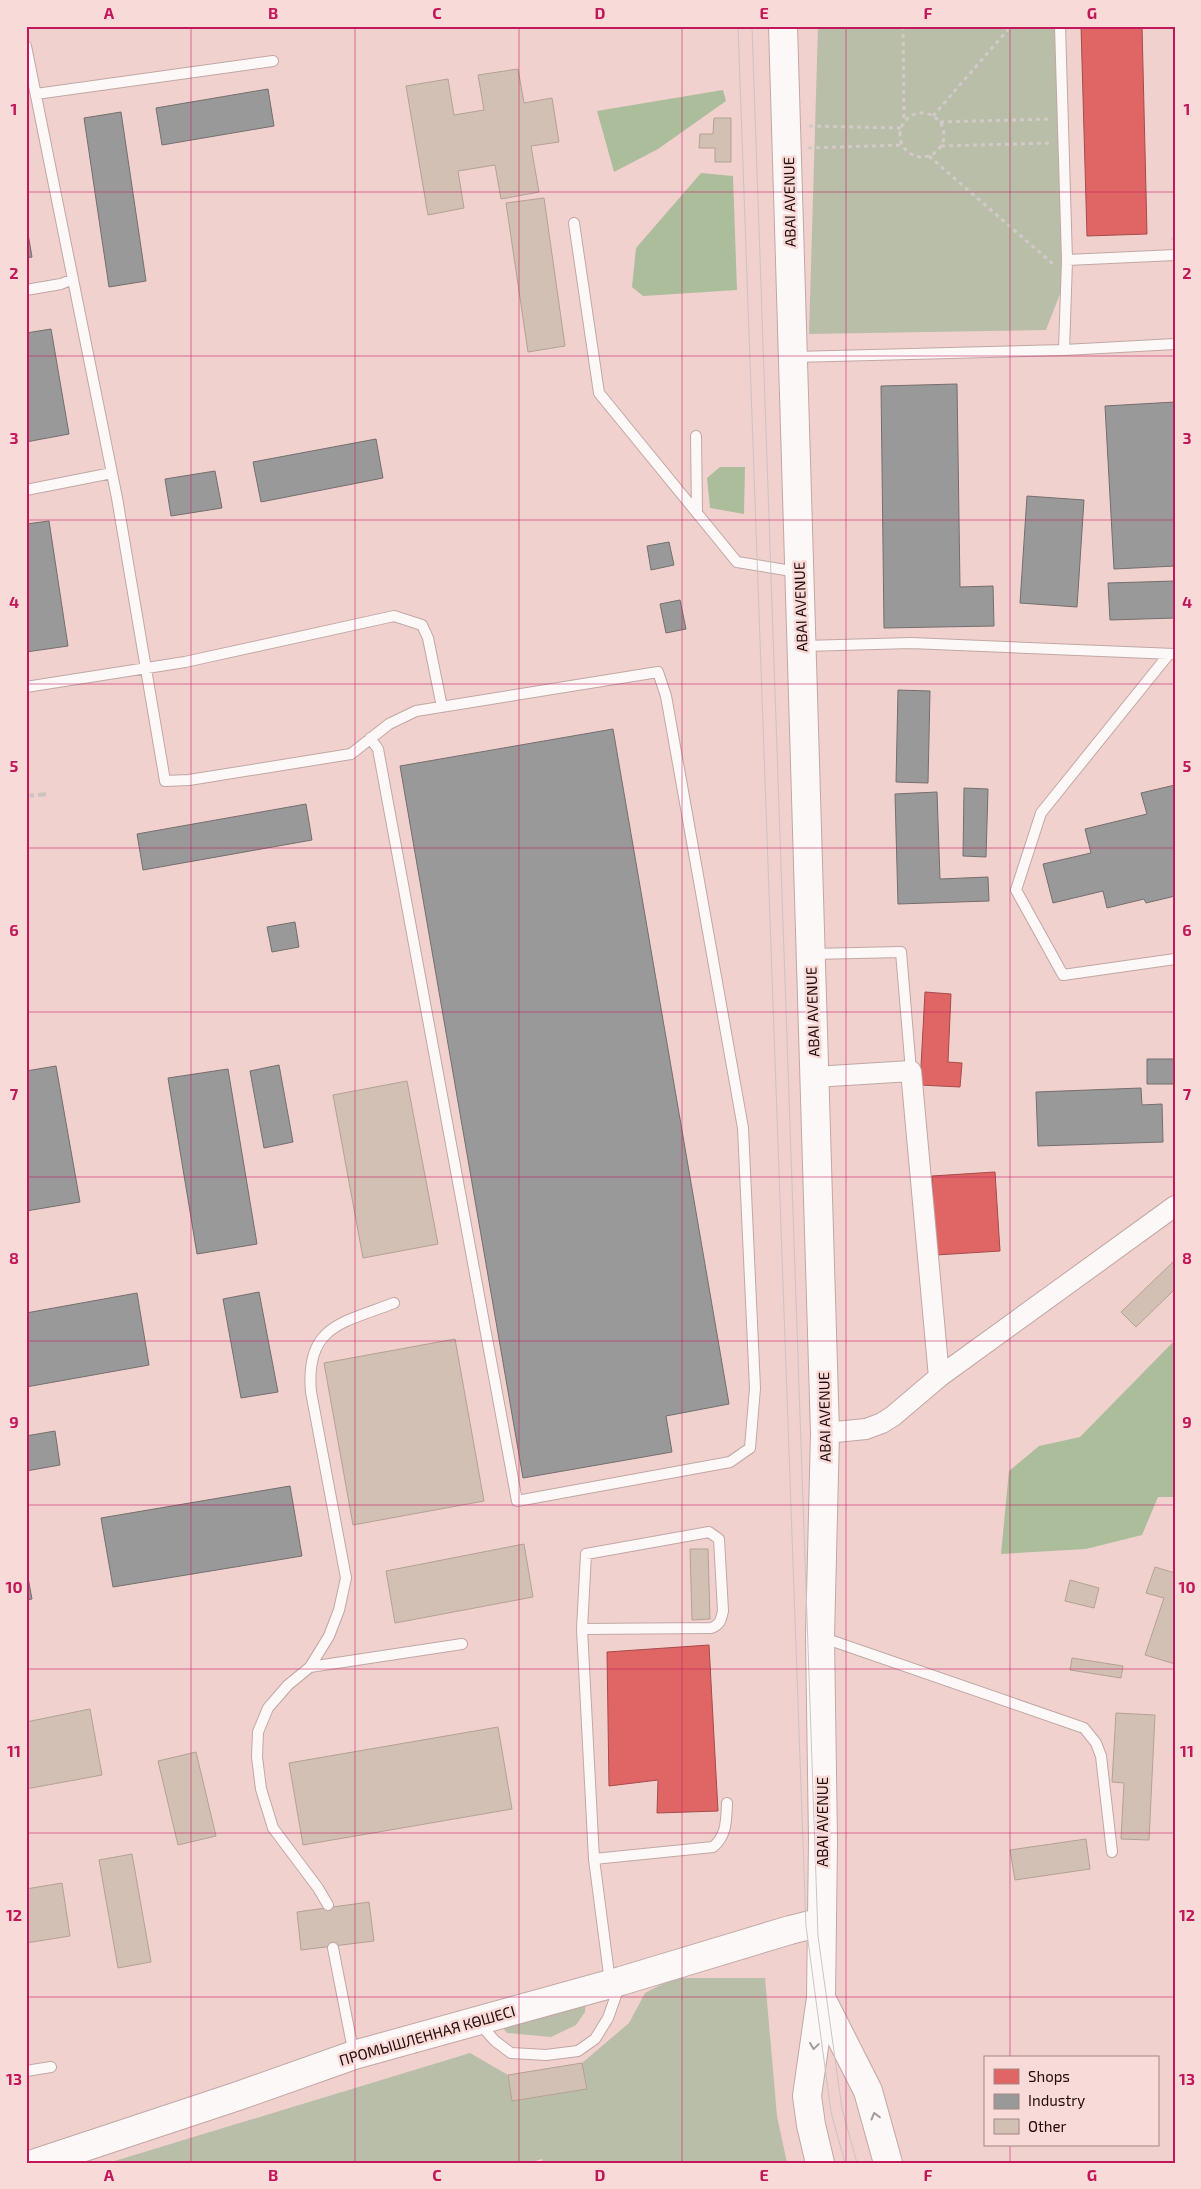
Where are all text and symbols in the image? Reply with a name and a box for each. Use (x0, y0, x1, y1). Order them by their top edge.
text: A (104, 3, 115, 22)
text: B (268, 3, 278, 22)
text: C (432, 3, 442, 22)
text: D (595, 3, 606, 22)
text: E (759, 3, 769, 22)
text: F (924, 3, 933, 22)
text: G (1087, 3, 1097, 22)
text: 1 (11, 99, 17, 118)
text: 1 (1184, 99, 1190, 118)
street label: ABAI AVENUE (779, 157, 799, 247)
text: 2 (9, 263, 19, 282)
text: 2 (1182, 263, 1192, 282)
text: 3 (9, 428, 19, 447)
text: 3 (1182, 428, 1192, 447)
street label: ABAI AVENUE (789, 562, 811, 652)
text: 4 (9, 592, 19, 611)
text: 4 (1182, 592, 1192, 611)
text: 5 (10, 756, 19, 775)
text: 5 (1183, 756, 1192, 775)
text: 6 (9, 920, 19, 939)
text: 6 (1182, 920, 1192, 939)
street label: ABAI AVENUE (801, 967, 823, 1057)
text: 7 (10, 1084, 19, 1103)
text: 7 (1183, 1084, 1192, 1103)
text: 8 (9, 1248, 19, 1267)
text: 8 (1182, 1248, 1192, 1267)
street label: ABAI AVENUE (814, 1372, 834, 1462)
text: 9 (9, 1412, 19, 1431)
text: 9 (1182, 1412, 1192, 1431)
text: 10 (5, 1577, 23, 1596)
text: 10 (1178, 1577, 1196, 1596)
text: 11 (7, 1741, 21, 1760)
text: 11 (1180, 1741, 1194, 1760)
street label: ABAI AVENUE (813, 1777, 831, 1867)
text: 12 (6, 1905, 22, 1924)
text: 12 (1179, 1905, 1195, 1924)
street label: ПРОМЫШЛЕННАЯ КӨШЕСІ (337, 2001, 517, 2069)
one-way arrow (810, 2042, 820, 2050)
legend (984, 2056, 1158, 2146)
text: Shops (1028, 2067, 1070, 2085)
text: 13 (6, 2069, 22, 2088)
text: 13 (1179, 2069, 1195, 2088)
text: Industry (1028, 2091, 1085, 2109)
one-way arrow (870, 2112, 880, 2120)
text: Other (1028, 2117, 1067, 2135)
text: A (104, 2165, 115, 2184)
text: B (268, 2165, 278, 2184)
text: C (432, 2165, 442, 2184)
text: D (595, 2165, 606, 2184)
text: E (759, 2165, 769, 2184)
text: F (924, 2165, 933, 2184)
text: G (1087, 2165, 1097, 2184)

